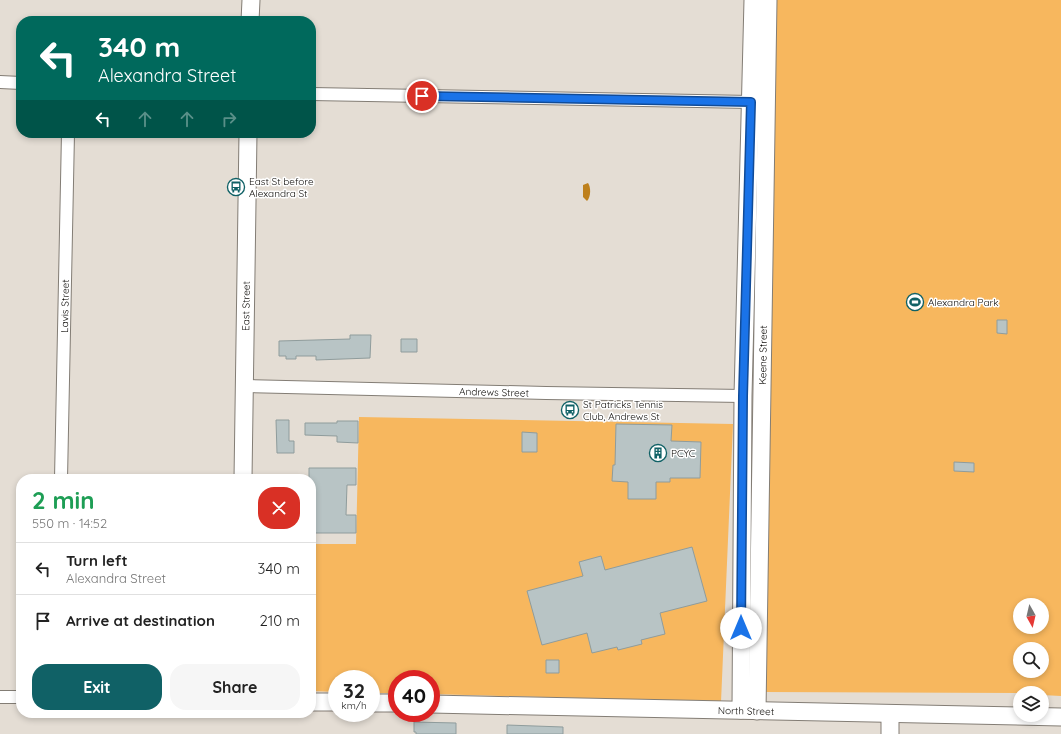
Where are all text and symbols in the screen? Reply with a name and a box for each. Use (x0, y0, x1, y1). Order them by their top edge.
text: 340 m (98, 29, 180, 64)
icon: left (32, 32, 84, 84)
text: Alexandra Street (98, 64, 236, 87)
pin (405, 79, 439, 113)
icon: arrive (411, 85, 433, 107)
icon: left (92, 108, 114, 130)
icon: ahead (134, 108, 156, 130)
icon: ahead (176, 108, 198, 130)
icon: right (218, 108, 240, 130)
place label: East St before Alexandra St (249, 175, 314, 200)
bus stop icon: East St before Alexandra St (226, 177, 246, 197)
street label: Lavis Street (58, 279, 72, 333)
street label: East Street (239, 280, 253, 331)
sports icon: Alexandra Park (905, 292, 925, 312)
place label: Alexandra Park (928, 296, 999, 309)
street label: Keene Street (756, 325, 770, 385)
street label: Andrews Street (459, 385, 530, 400)
place label: St Patricks Tennis Club, Andrews St (583, 398, 663, 423)
bus stop icon: St Patricks Tennis Club, Andrews St (560, 400, 580, 420)
building icon: PCYC (648, 443, 668, 463)
place label: PCYC (671, 447, 696, 460)
text: 2 min (32, 485, 94, 515)
button: close (258, 487, 300, 529)
text: 550 m · 14:52 (32, 515, 107, 531)
text: Turn left (66, 551, 128, 570)
icon: left (32, 558, 54, 580)
text: 340 m (258, 559, 300, 578)
text: Alexandra Street (66, 570, 166, 586)
north arrow (1013, 598, 1049, 634)
map controls (1013, 598, 1049, 722)
position arrow (720, 607, 762, 649)
icon: arrive (32, 610, 54, 632)
text: Arrive at destination (66, 611, 215, 630)
text: 210 m (259, 611, 300, 630)
button: search (1013, 642, 1049, 678)
button: Exit (32, 664, 162, 710)
button: Share (170, 664, 300, 710)
speed limit sign: 40 (388, 670, 440, 722)
text: 32 (343, 678, 365, 703)
button: layers (1013, 686, 1049, 722)
text: km/h (341, 699, 367, 712)
street label: North Street (718, 704, 775, 718)

